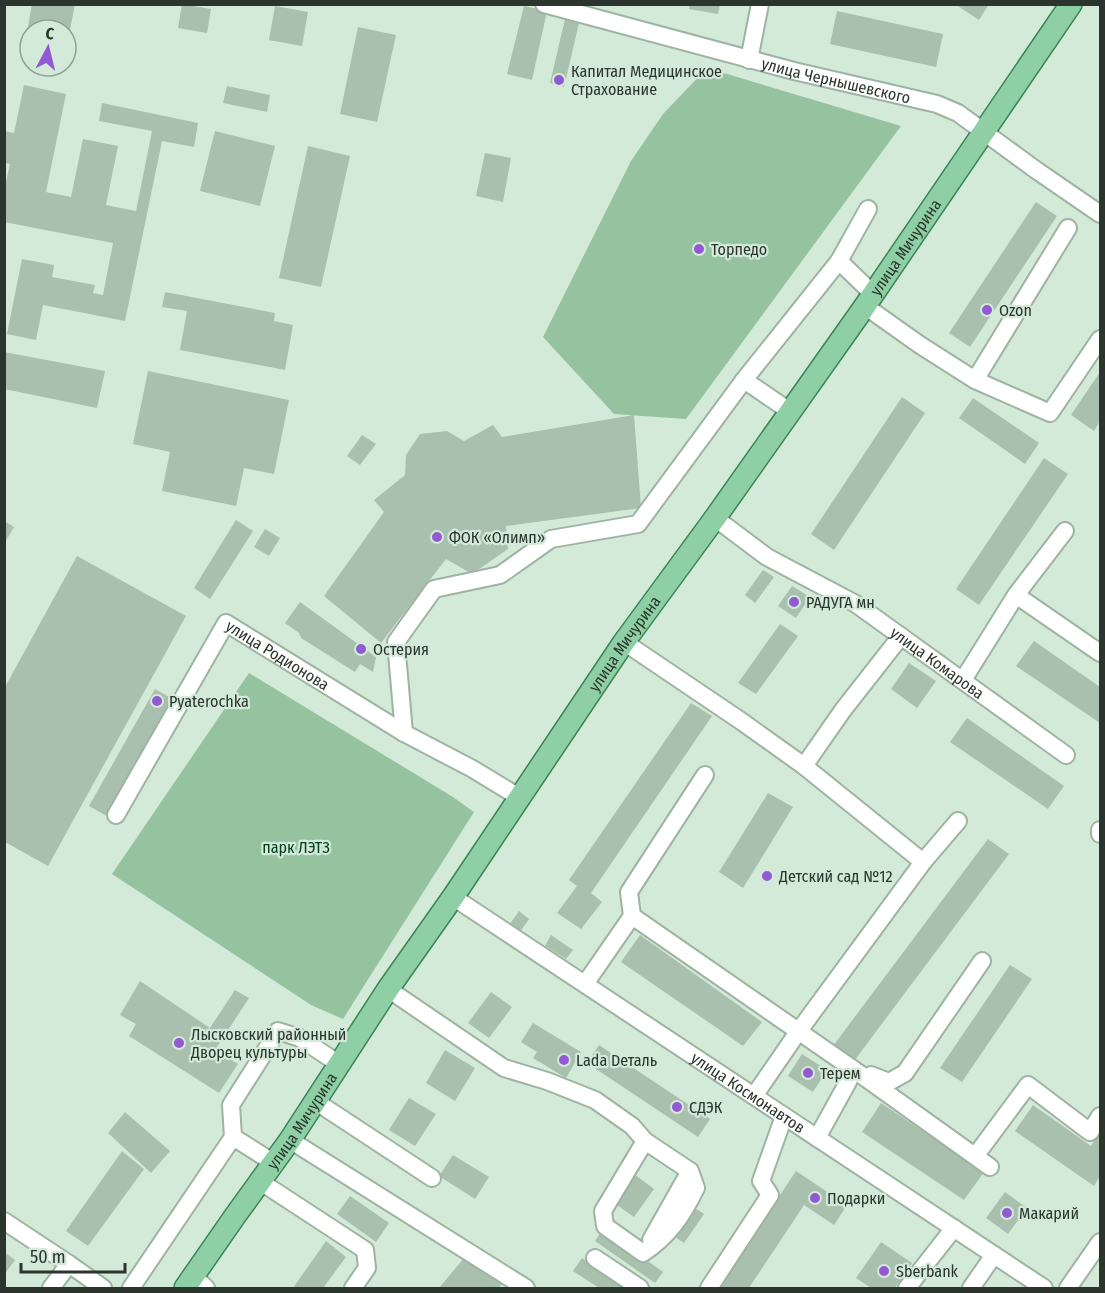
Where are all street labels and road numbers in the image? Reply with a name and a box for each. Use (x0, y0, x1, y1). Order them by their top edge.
street label: улица Чернышевского (760, 53, 912, 107)
street label: улица Мичурина (866, 195, 945, 299)
street label: улица Мичурина (584, 592, 664, 695)
street label: улица Родионова (223, 616, 333, 694)
street label: улица Комарова (887, 623, 988, 703)
street label: улица Космонавтов (688, 1048, 809, 1137)
street label: улица Мичурина (263, 1069, 341, 1173)

